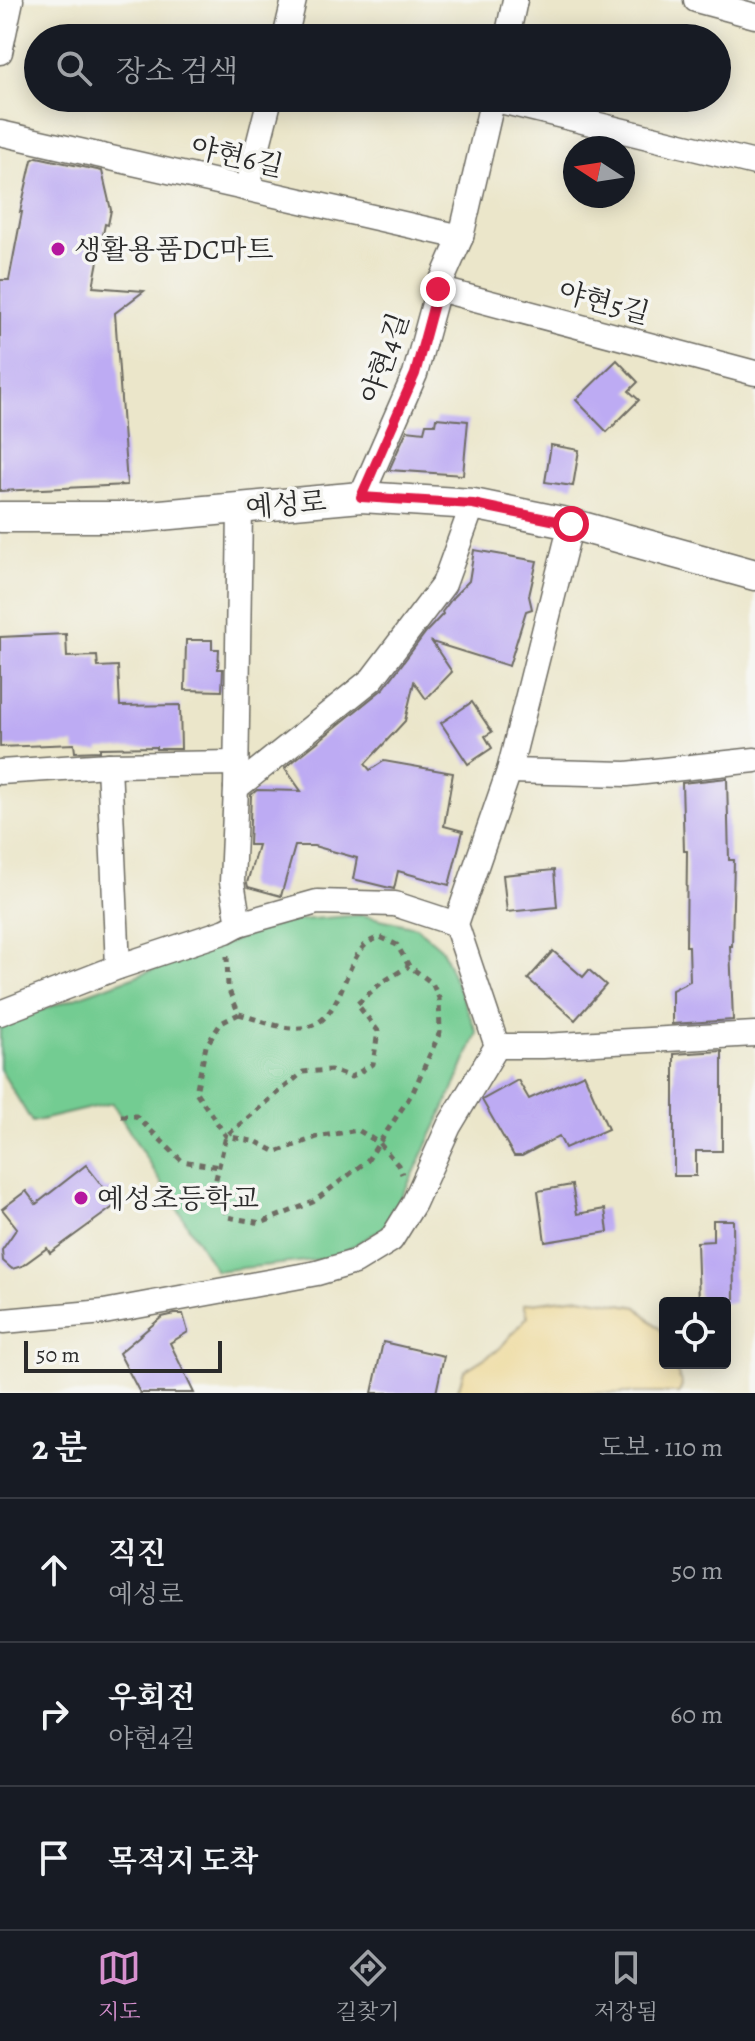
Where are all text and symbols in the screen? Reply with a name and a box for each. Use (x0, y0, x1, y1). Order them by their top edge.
search box (24, 24, 731, 112)
icon: search (52, 46, 96, 90)
text: 장소 검색 (116, 51, 238, 91)
street label: 야현6길 (187, 128, 287, 186)
north arrow (563, 136, 635, 208)
place label: 생활용품DC마트 (74, 231, 274, 269)
marker: 생활용품DC마트 (49, 240, 67, 258)
route end (420, 271, 456, 307)
street label: 야현5길 (554, 273, 654, 333)
street label: 야현4길 (352, 308, 418, 409)
street label: 예성로 (244, 483, 328, 527)
route start (553, 506, 589, 542)
place label: 예성초등학교 (97, 1180, 259, 1218)
marker: 예성초등학교 (72, 1189, 90, 1207)
map controls (659, 1297, 731, 1369)
button: locate (659, 1297, 731, 1369)
scale bar (24, 1337, 222, 1373)
text: 50 m (36, 1340, 80, 1370)
text: 2 분 (32, 1424, 87, 1471)
text: 도보 · 110 m (599, 1430, 723, 1465)
text: 직진 (108, 1533, 166, 1573)
icon: ahead (32, 1548, 76, 1592)
text: 50 m (671, 1553, 723, 1588)
text: 예성로 (108, 1577, 183, 1612)
text: 우회전 (108, 1677, 195, 1717)
icon: right (32, 1692, 76, 1736)
text: 60 m (670, 1697, 723, 1732)
text: 야현4길 (108, 1721, 195, 1756)
icon: arrive (32, 1836, 76, 1880)
text: 목적지 도착 (108, 1841, 258, 1881)
tab: 지도 (97, 1946, 141, 2027)
tab: 길찾기 (336, 1946, 399, 2027)
tab: 저장됨 (594, 1946, 658, 2027)

